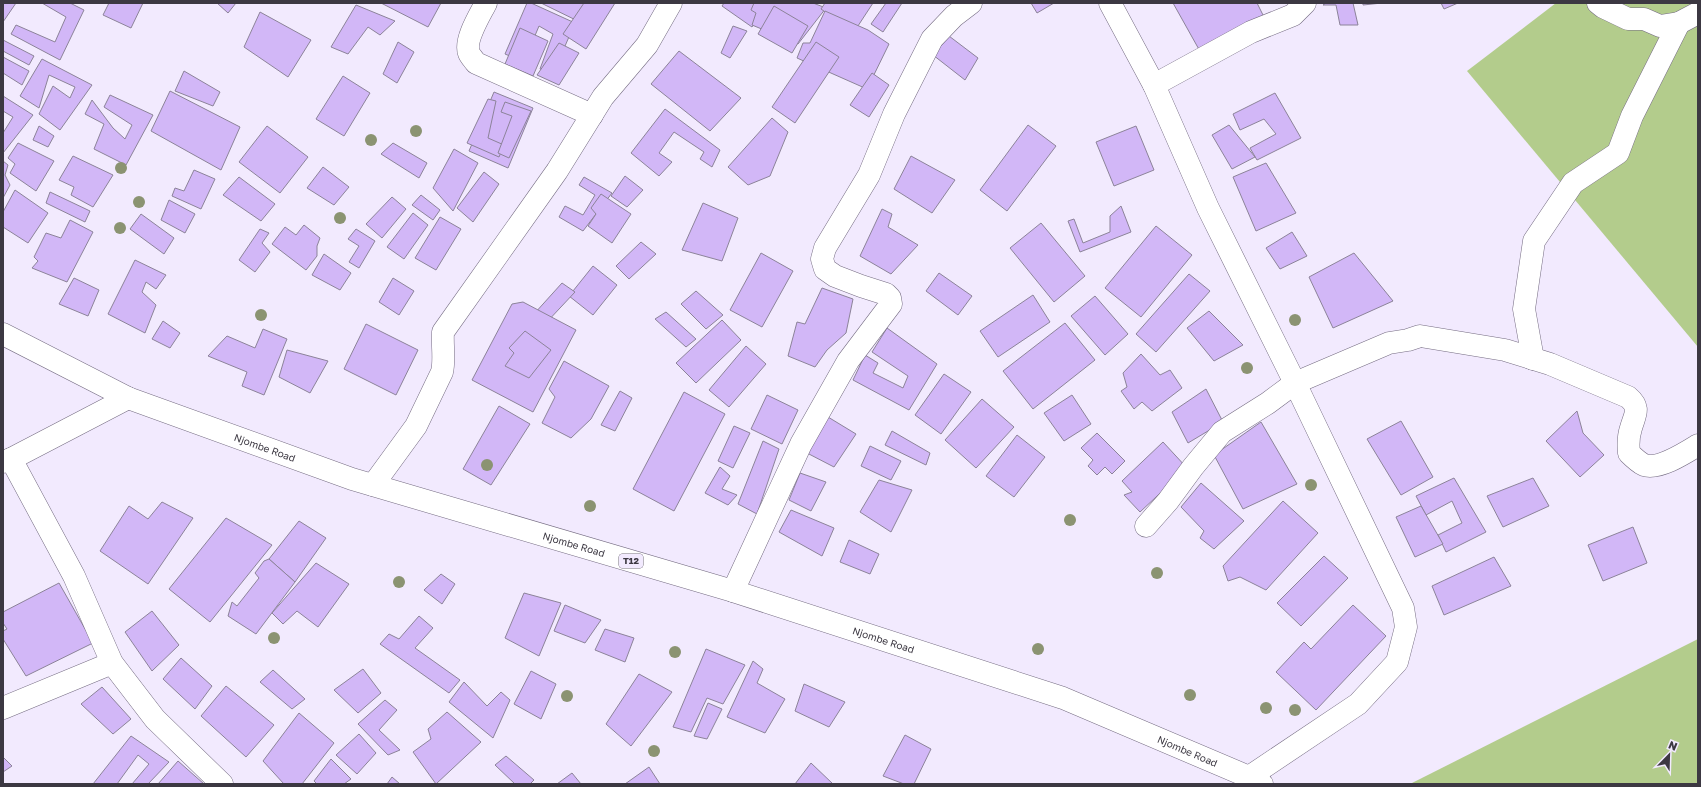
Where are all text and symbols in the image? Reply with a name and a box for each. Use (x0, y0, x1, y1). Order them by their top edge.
street label: Njombe Road (233, 431, 297, 464)
street label: Njombe Road (542, 529, 606, 559)
road number: T12 (619, 554, 643, 568)
street label: Njombe Road (851, 624, 916, 655)
street label: Njombe Road (1156, 733, 1219, 769)
north arrow (1649, 735, 1689, 775)
text: N (1667, 738, 1679, 753)

